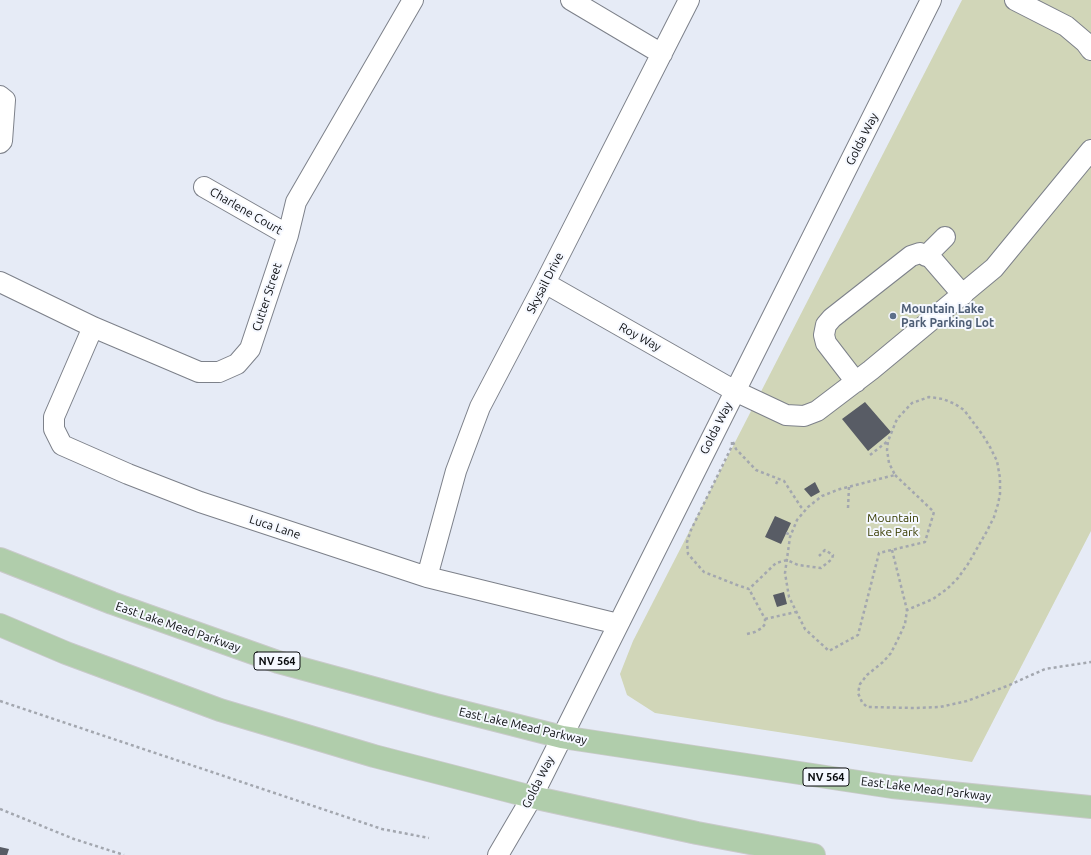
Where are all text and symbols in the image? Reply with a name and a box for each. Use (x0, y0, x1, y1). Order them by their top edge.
street label: Golda Way (843, 110, 881, 168)
street label: Charlene Court (207, 184, 285, 238)
street label: Skysail Drive (523, 250, 567, 316)
street label: Cutter Street (249, 261, 285, 333)
place label: Mountain Lake Park Parking Lot (901, 302, 994, 330)
marker: Mountain Lake Park Parking Lot (888, 311, 898, 321)
street label: Roy Way (616, 320, 664, 354)
street label: Golda Way (697, 399, 735, 457)
park label: Mountain Lake Park (867, 511, 919, 539)
street label: Luca Lane (247, 512, 303, 542)
street label: East Lake Mead Parkway (114, 599, 242, 655)
road number: NV 564 (254, 652, 300, 670)
street label: East Lake Mead Parkway (457, 704, 589, 748)
street label: Golda Way (519, 753, 557, 811)
road number: NV 564 (803, 768, 849, 786)
street label: East Lake Mead Parkway (860, 774, 992, 804)

